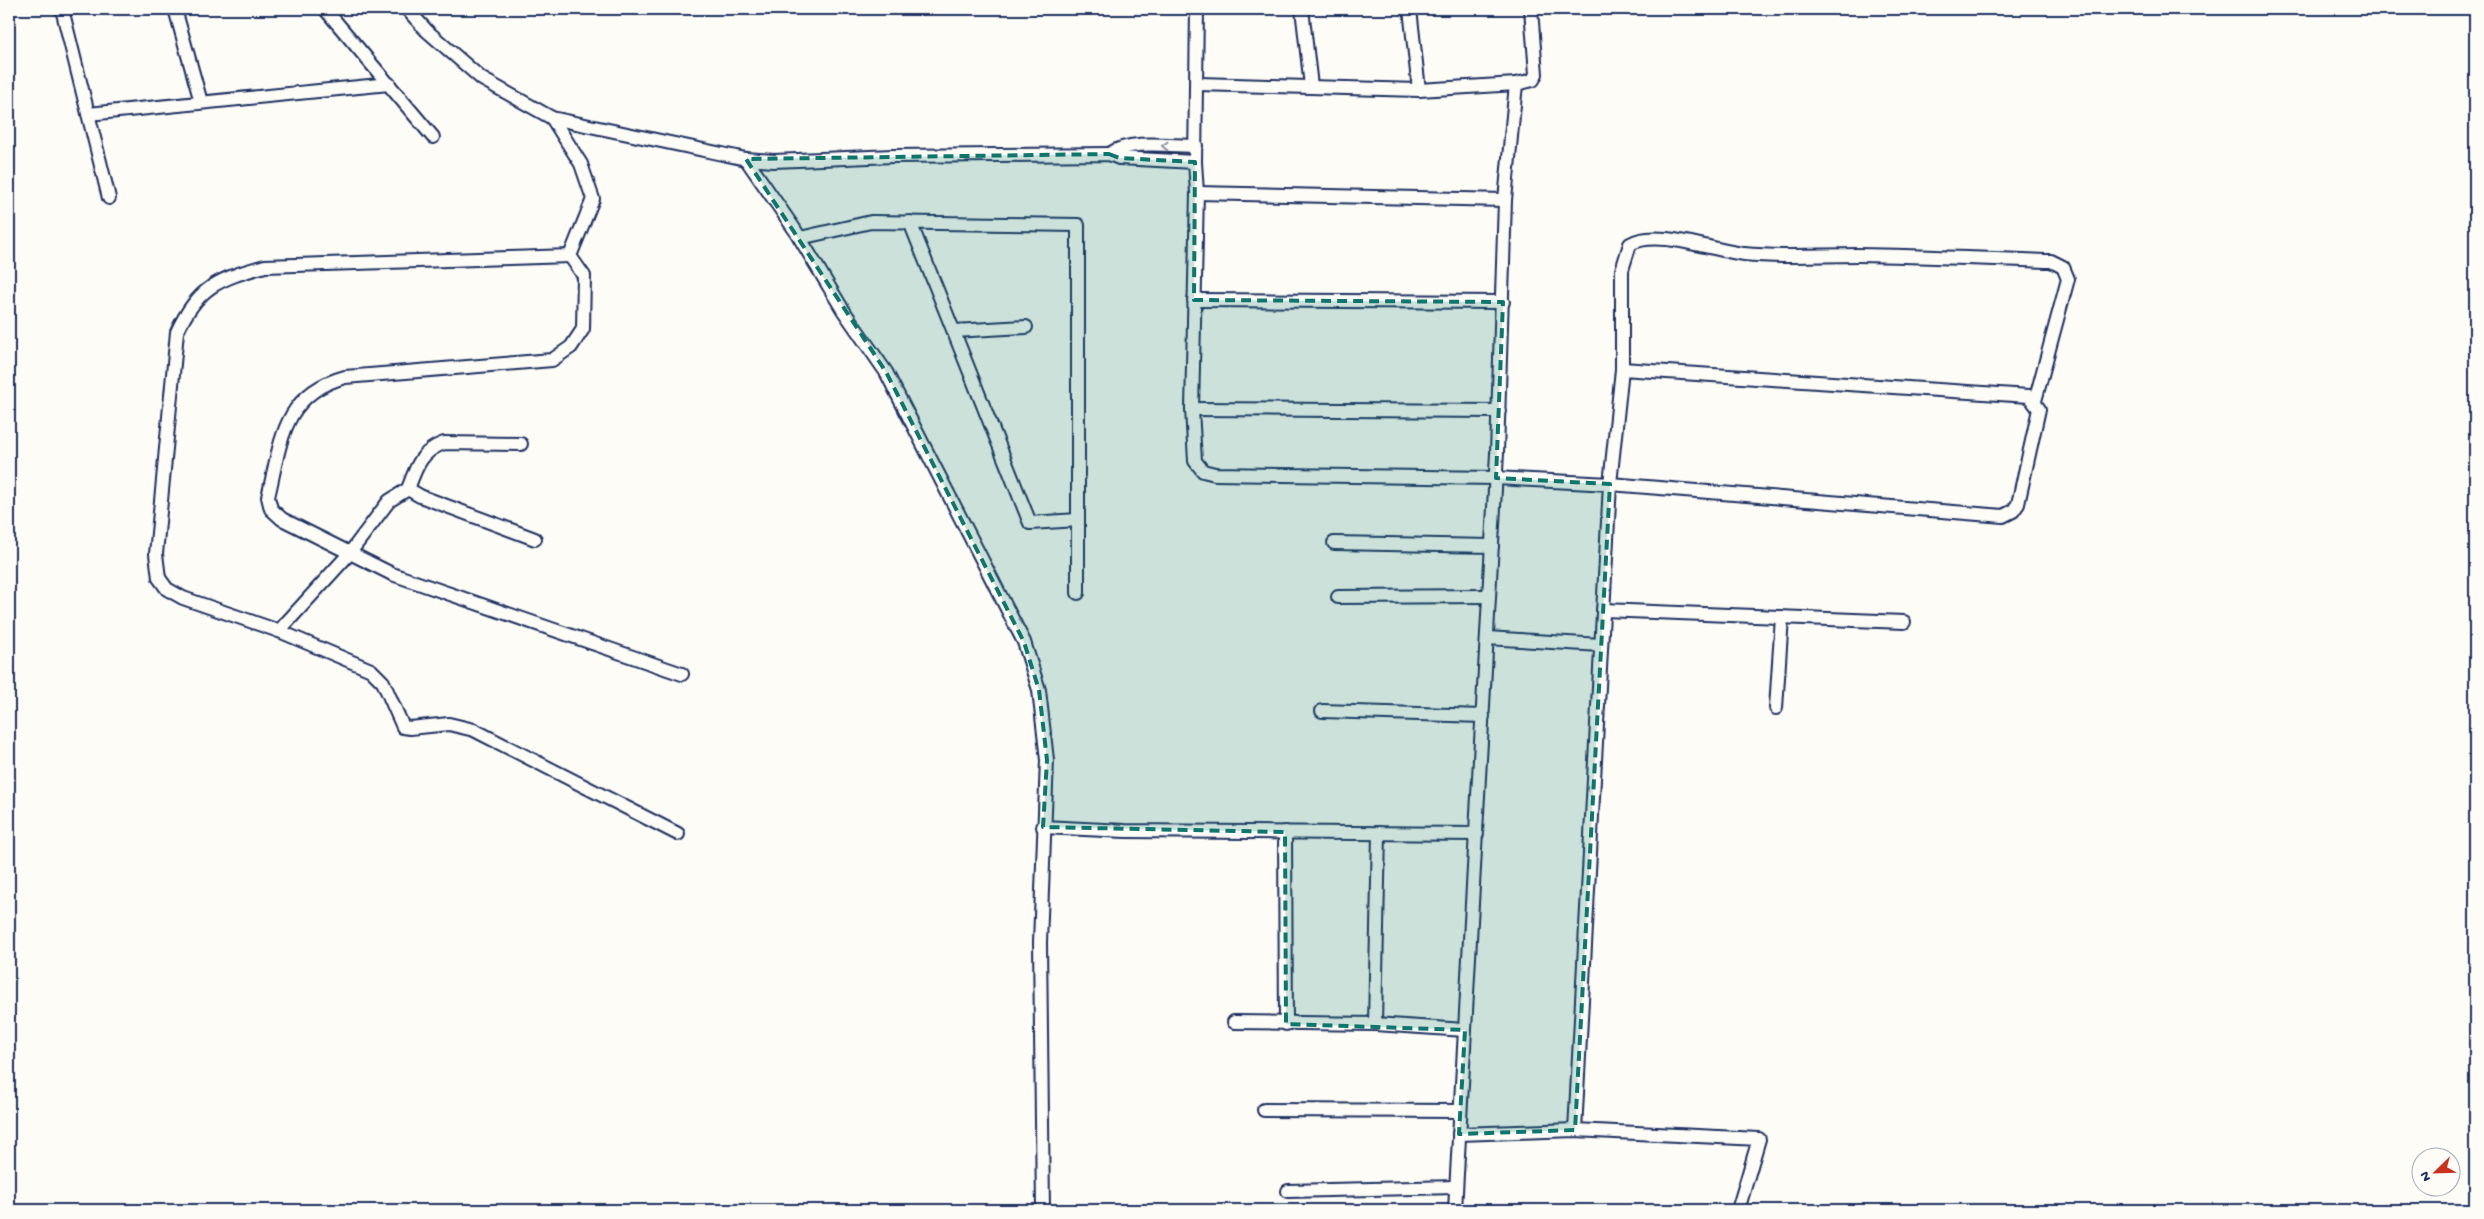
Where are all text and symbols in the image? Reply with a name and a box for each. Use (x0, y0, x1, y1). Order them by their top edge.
one-way arrow (1161, 141, 1169, 151)
north arrow (2412, 1146, 2462, 1196)
text: N (2417, 1169, 2436, 1184)

